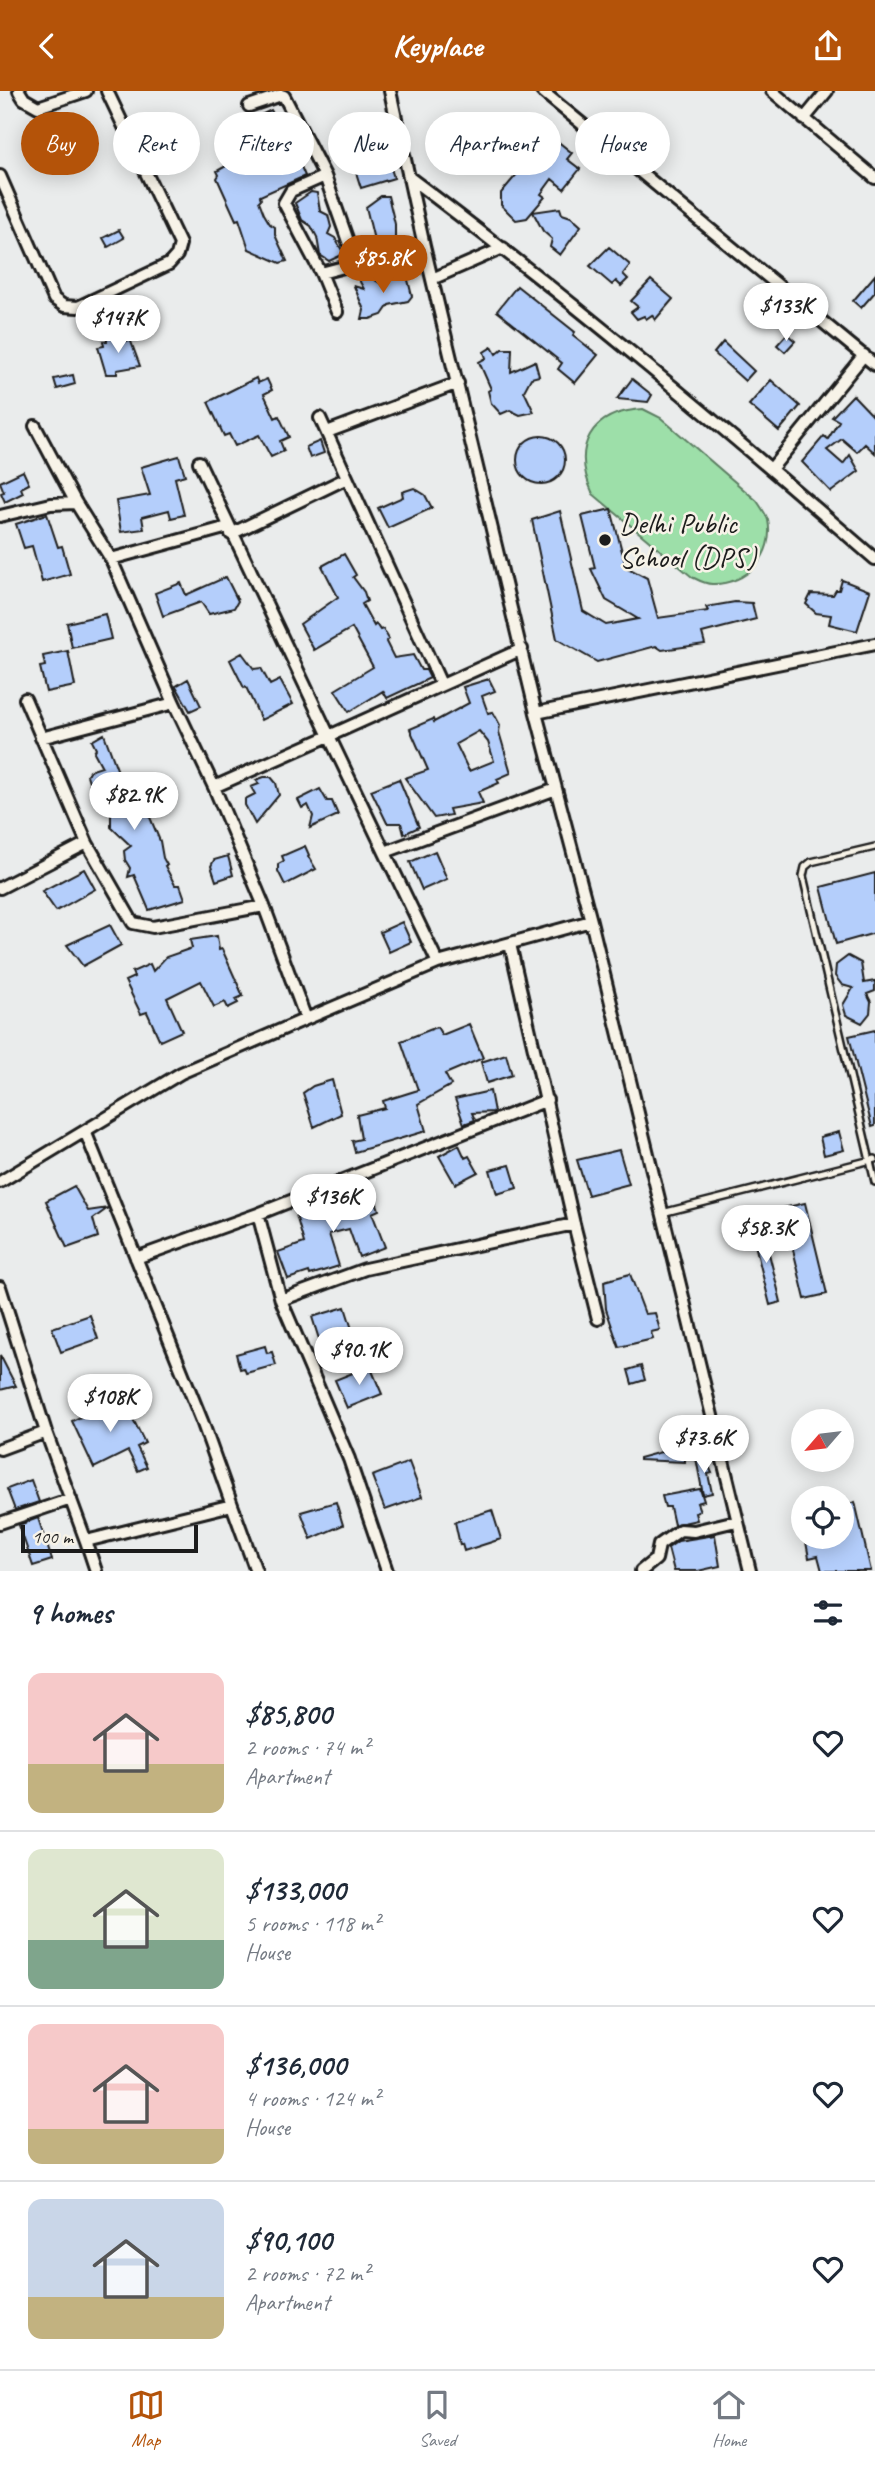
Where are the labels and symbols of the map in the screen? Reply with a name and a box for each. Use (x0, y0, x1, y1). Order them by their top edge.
pin: $85.8K (326, 235, 440, 295)
pin: $133K (737, 283, 835, 343)
pin: $147K (69, 295, 167, 355)
place label: Delhi Public School (DPS) (619, 504, 758, 576)
marker: Delhi Public School (DPS) (597, 532, 613, 548)
pin: $82.9K (77, 773, 191, 832)
pin: $136K (284, 1175, 382, 1234)
pin: $58.3K (709, 1205, 823, 1265)
pin: $90.1K (302, 1327, 416, 1387)
pin: $108K (61, 1375, 159, 1434)
north arrow (791, 1409, 854, 1472)
pin: $73.6K (647, 1415, 761, 1475)
scale bar (21, 1522, 198, 1554)

